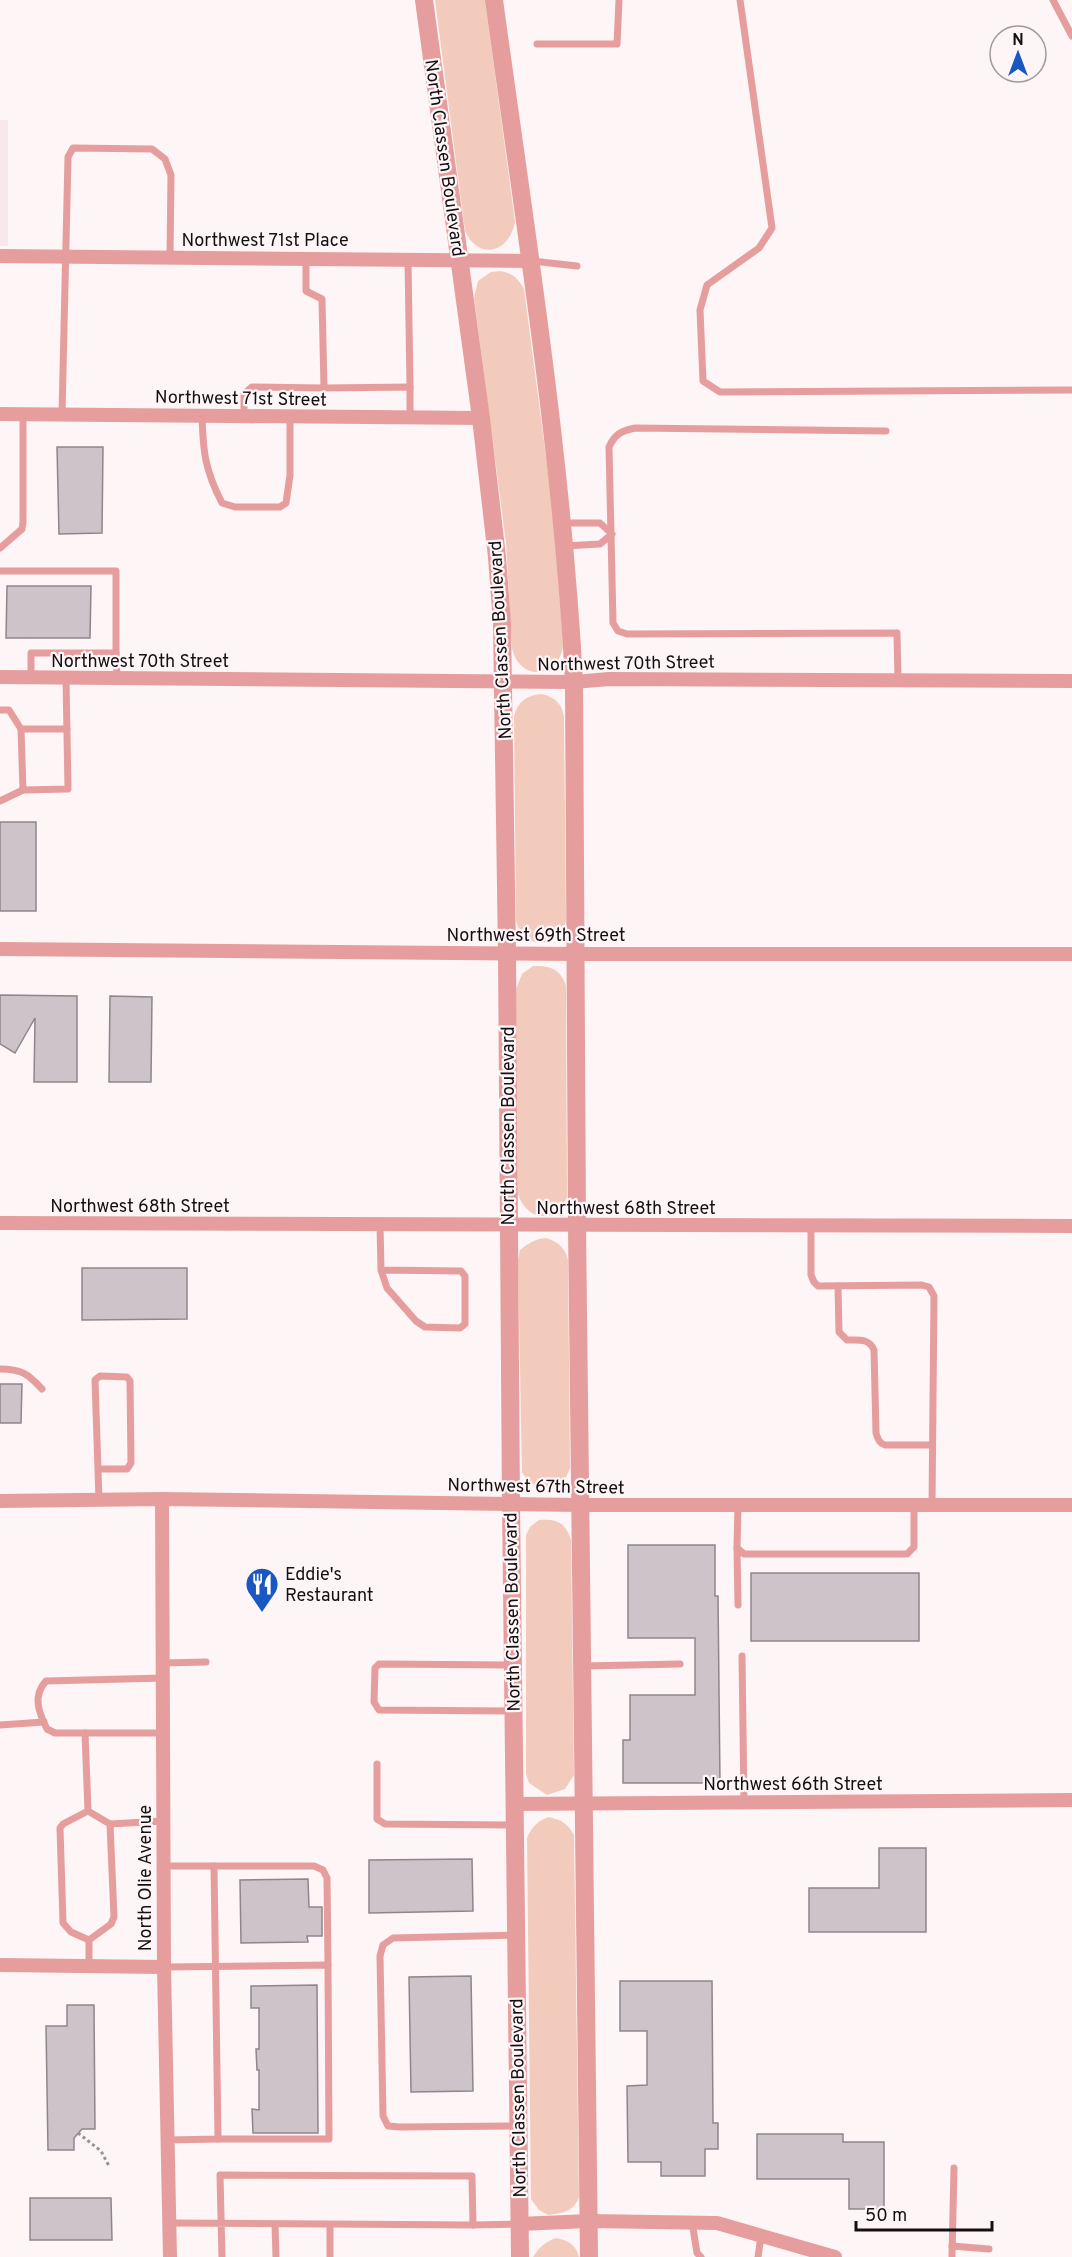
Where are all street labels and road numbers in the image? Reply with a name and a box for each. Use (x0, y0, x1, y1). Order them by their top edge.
street label: North Classen Boulevard (418, 58, 469, 258)
street label: Northwest 71st Place (181, 230, 349, 253)
street label: Northwest 71st Street (155, 386, 327, 412)
street label: North Classen Boulevard (485, 540, 518, 740)
street label: Northwest 70th Street (51, 651, 229, 674)
street label: Northwest 70th Street (537, 651, 715, 678)
street label: Northwest 69th Street (446, 925, 626, 948)
street label: North Classen Boulevard (498, 1027, 521, 1226)
street label: Northwest 68th Street (50, 1196, 230, 1219)
street label: Northwest 68th Street (536, 1198, 716, 1221)
street label: Northwest 67th Street (447, 1474, 625, 1501)
street label: North Classen Boulevard (500, 1512, 527, 1712)
street label: Northwest 66th Street (703, 1774, 883, 1797)
street label: North Olie Avenue (135, 1805, 158, 1951)
street label: North Classen Boulevard (506, 1998, 533, 2198)

